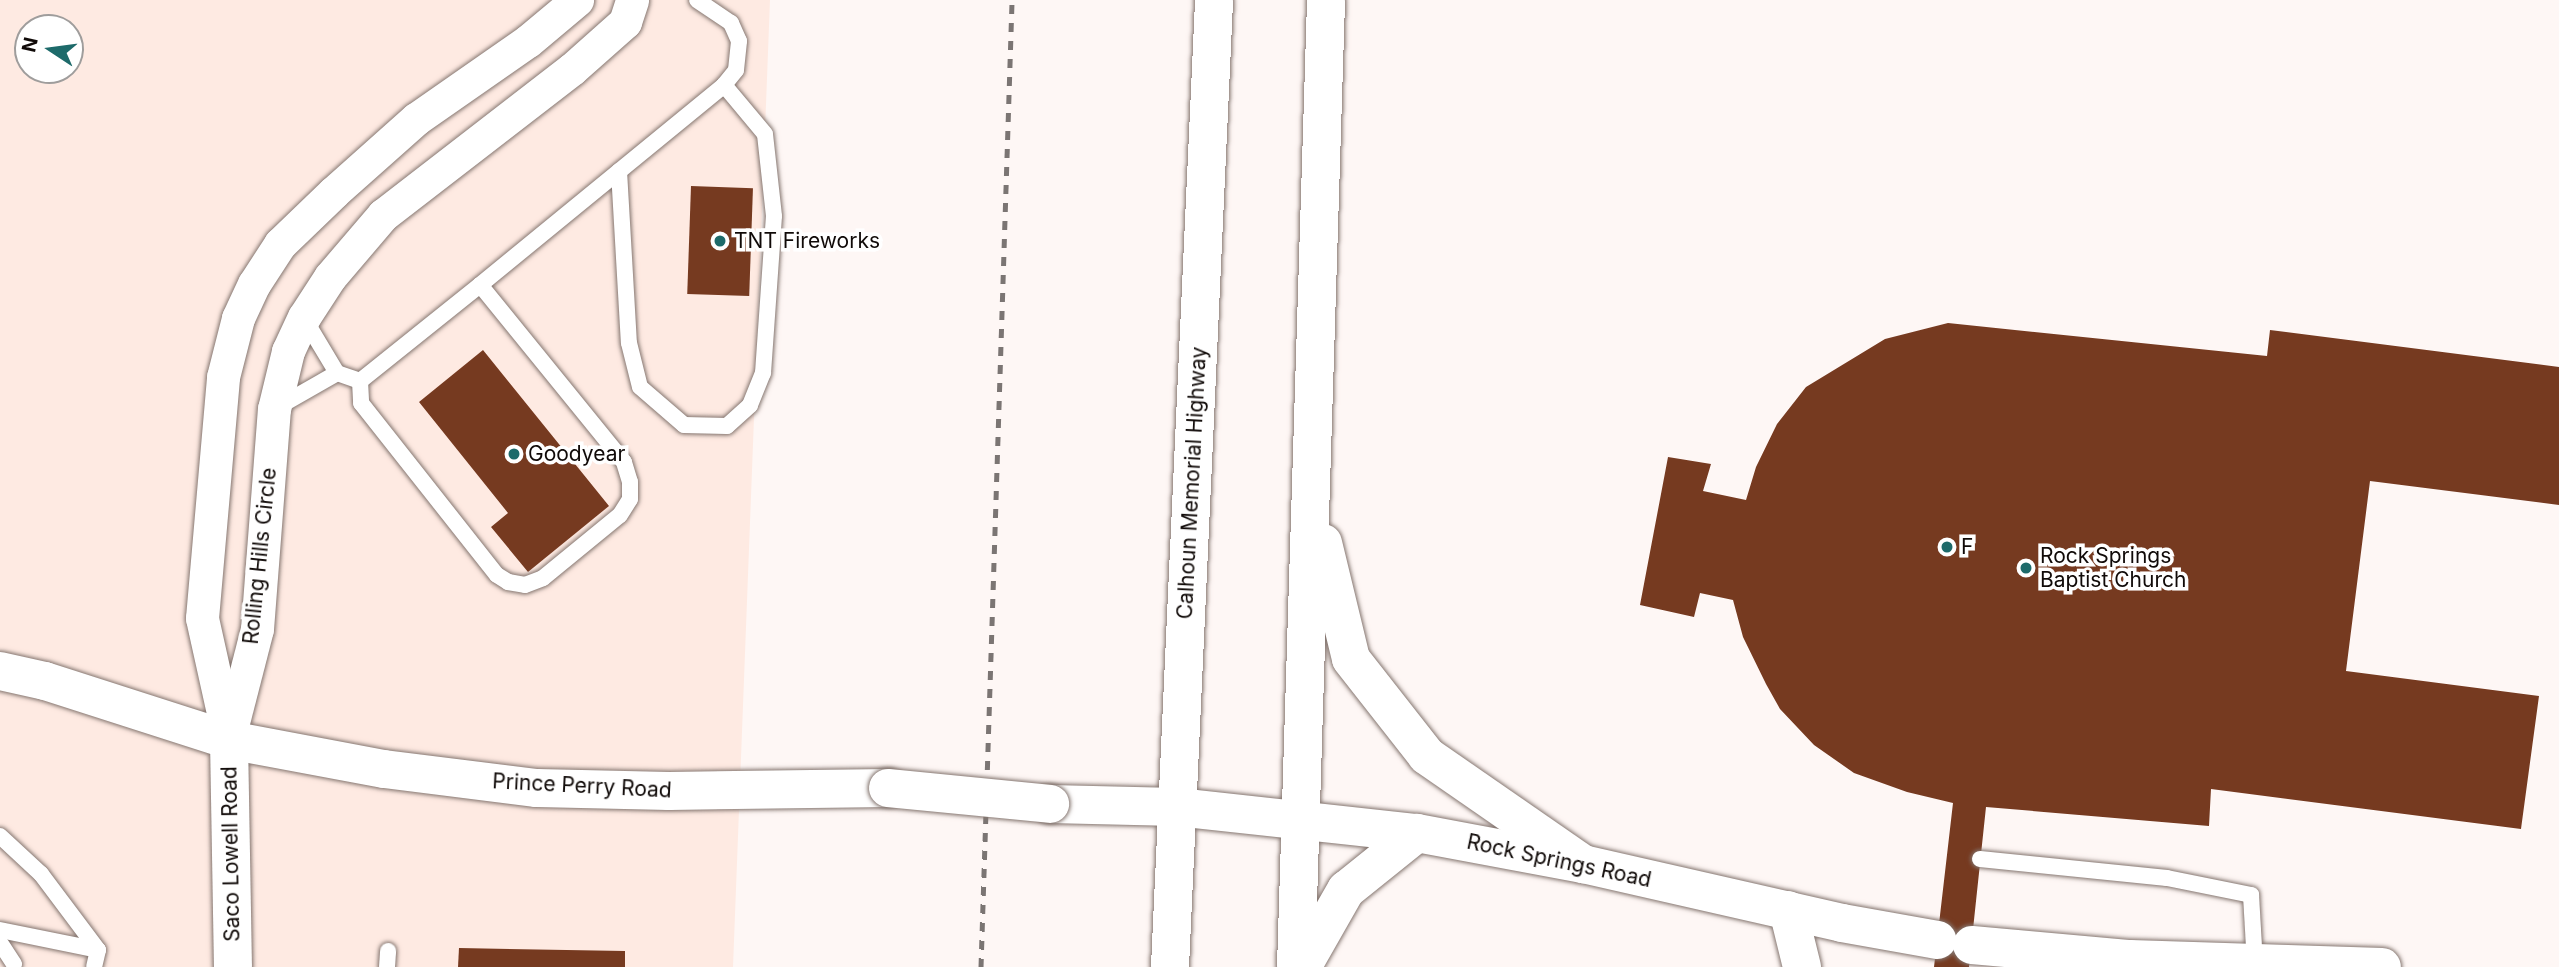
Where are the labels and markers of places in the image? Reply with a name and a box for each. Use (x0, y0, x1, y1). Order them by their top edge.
place label: TNT Fireworks (734, 228, 880, 254)
marker: TNT Fireworks (712, 233, 728, 249)
place label: Goodyear (528, 441, 625, 467)
marker: Goodyear (506, 446, 522, 462)
place label: F (1961, 534, 1973, 560)
marker: F (1939, 539, 1955, 555)
place label: Rock Springs Baptist Church (2040, 543, 2186, 593)
marker: Rock Springs Baptist Church (2018, 560, 2034, 576)

